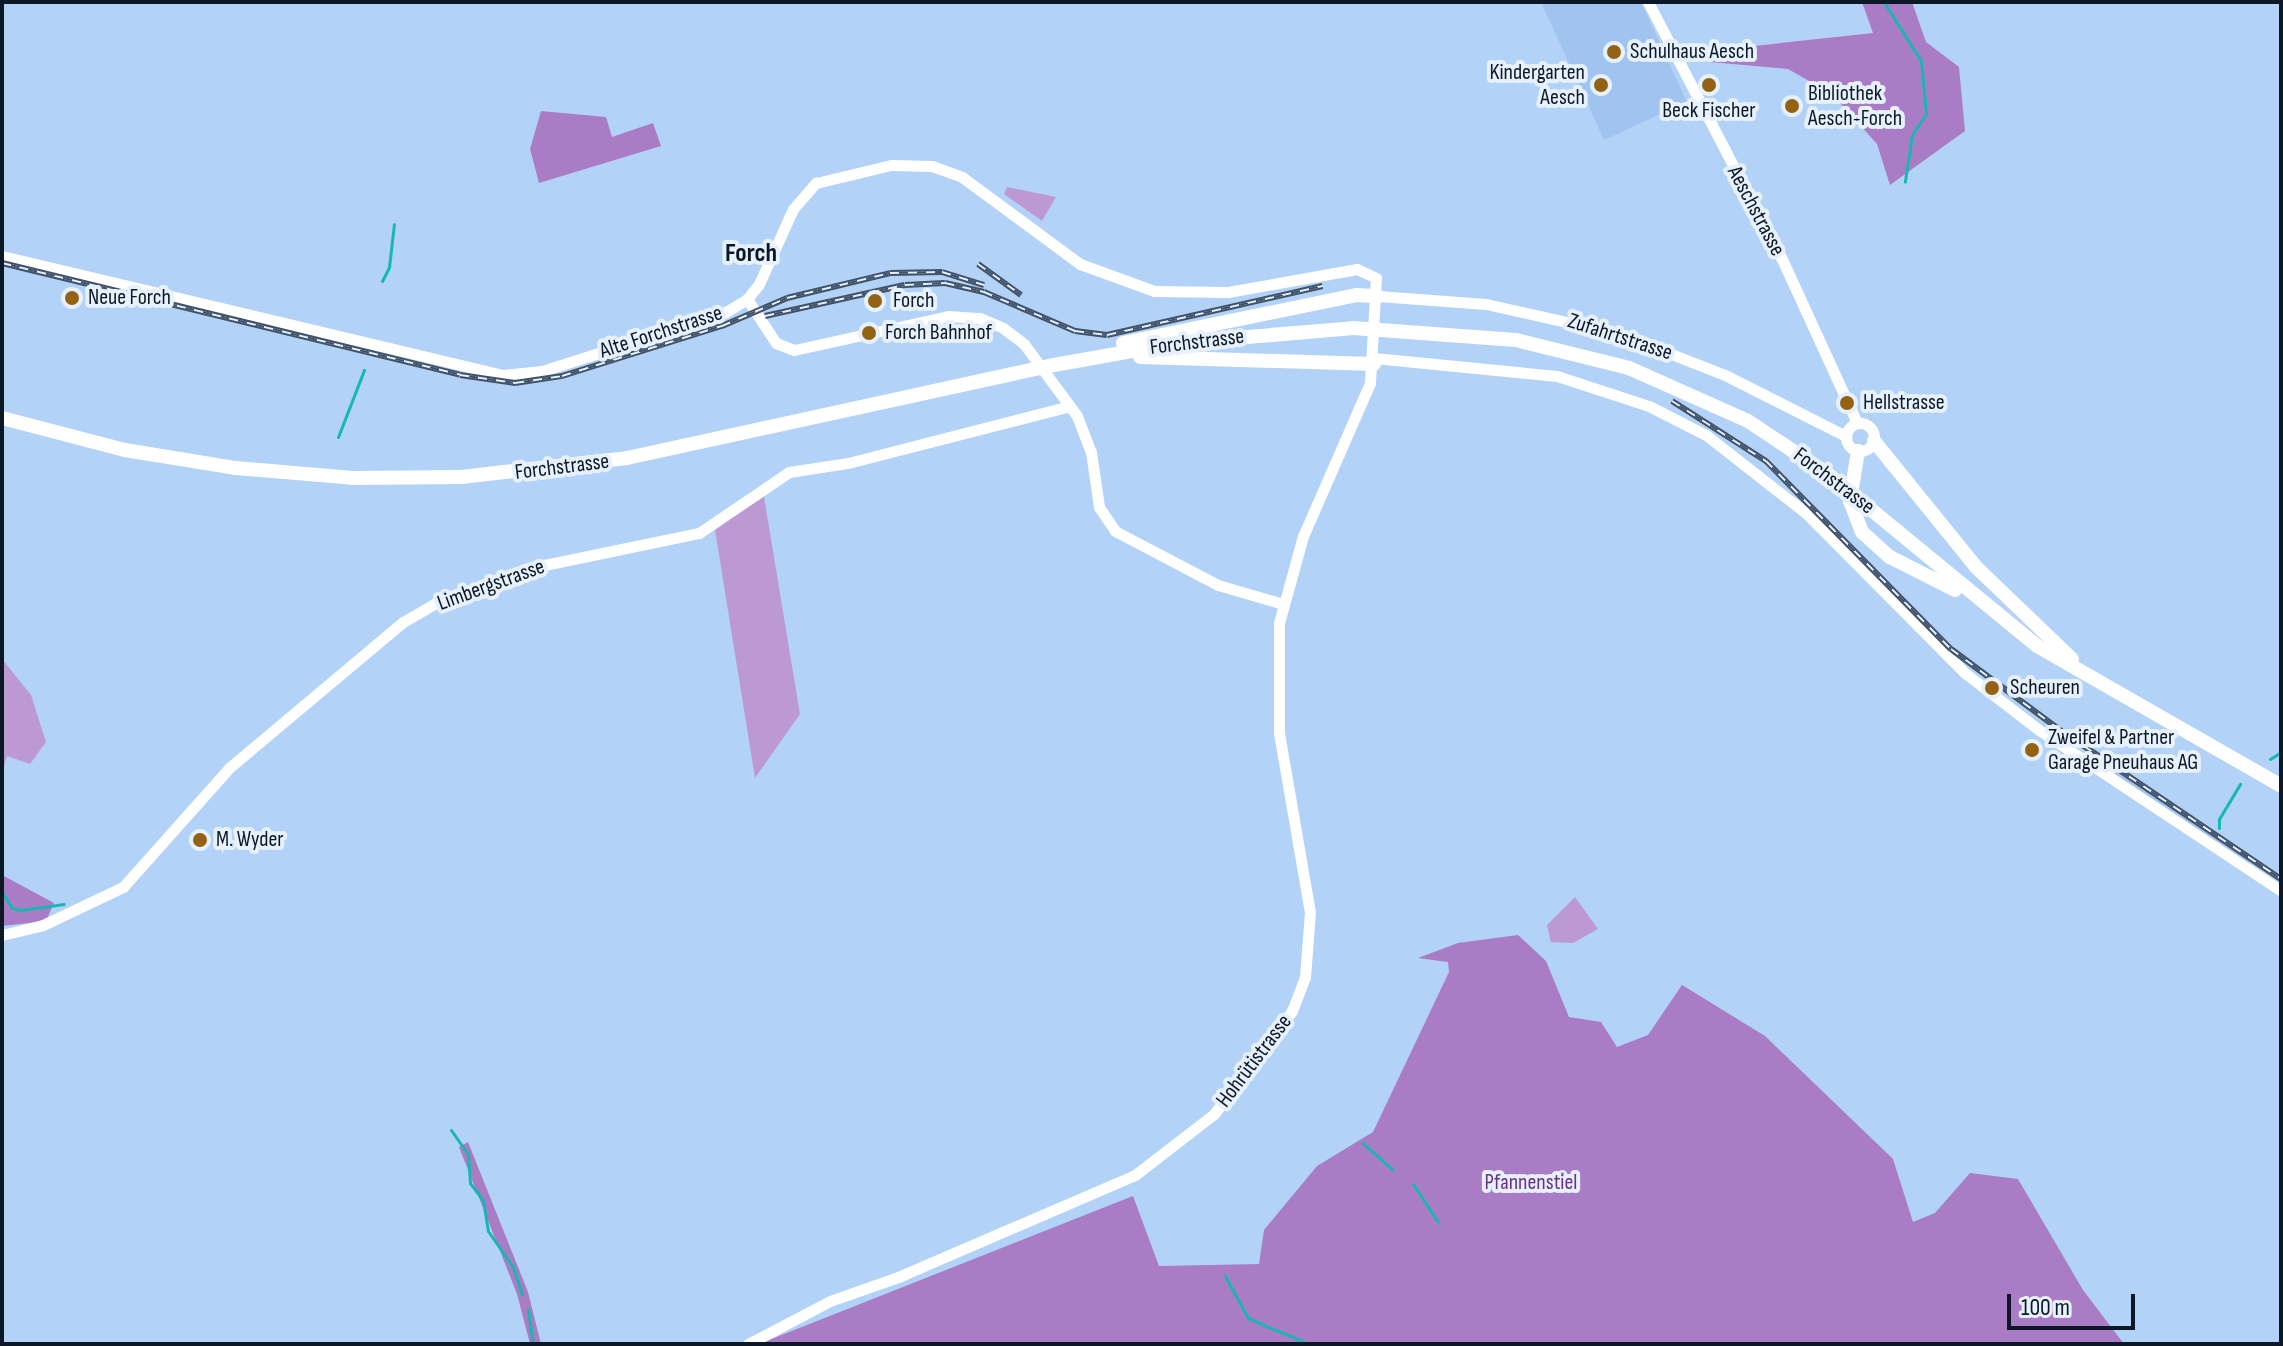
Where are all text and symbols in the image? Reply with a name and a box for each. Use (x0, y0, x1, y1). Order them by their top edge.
place label: Schulhaus Aesch (1630, 39, 1754, 65)
marker: Schulhaus Aesch (1605, 43, 1623, 61)
place label: Kindergarten Aesch (1489, 59, 1585, 110)
marker: Kindergarten Aesch (1592, 76, 1610, 94)
marker: Beck Fischer (1700, 76, 1718, 94)
place label: Bibliothek Aesch-Forch (1808, 80, 1902, 132)
marker: Bibliothek Aesch-Forch (1783, 97, 1801, 115)
place label: Beck Fischer (1662, 98, 1756, 124)
street label: Aeschstrasse (1721, 161, 1791, 261)
district label: Forch (725, 238, 777, 270)
place label: Neue Forch (88, 285, 171, 311)
place label: Forch (893, 288, 934, 314)
marker: Neue Forch (63, 289, 81, 307)
marker: Forch (864, 290, 886, 312)
street label: Alte Forchstrasse (596, 300, 726, 364)
street label: Zufahrtstrasse (1564, 308, 1676, 366)
place label: Forch Bahnhof (885, 320, 992, 346)
street label: Forchstrasse (1148, 323, 1246, 361)
marker: Forch Bahnhof (860, 324, 878, 342)
place label: Hellstrasse (1863, 390, 1945, 416)
marker: Hellstrasse (1838, 394, 1856, 412)
street label: Forchstrasse (1788, 442, 1880, 520)
street label: Forchstrasse (513, 448, 611, 486)
street label: Limbergstrasse (434, 553, 548, 617)
place label: Scheuren (2010, 675, 2080, 701)
marker: Scheuren (1981, 677, 2003, 699)
place label: Zweifel & Partner Garage Pneuhaus AG (2048, 724, 2198, 776)
marker: Zweifel & Partner Garage Pneuhaus AG (2023, 741, 2041, 759)
place label: M. Wyder (216, 827, 284, 853)
marker: M. Wyder (191, 831, 209, 849)
street label: Hohrütistrasse (1211, 1009, 1297, 1113)
park label: Pfannenstiel (1485, 1170, 1577, 1196)
scale bar (2011, 1278, 2139, 1328)
text: 100 m (2021, 1293, 2070, 1322)

